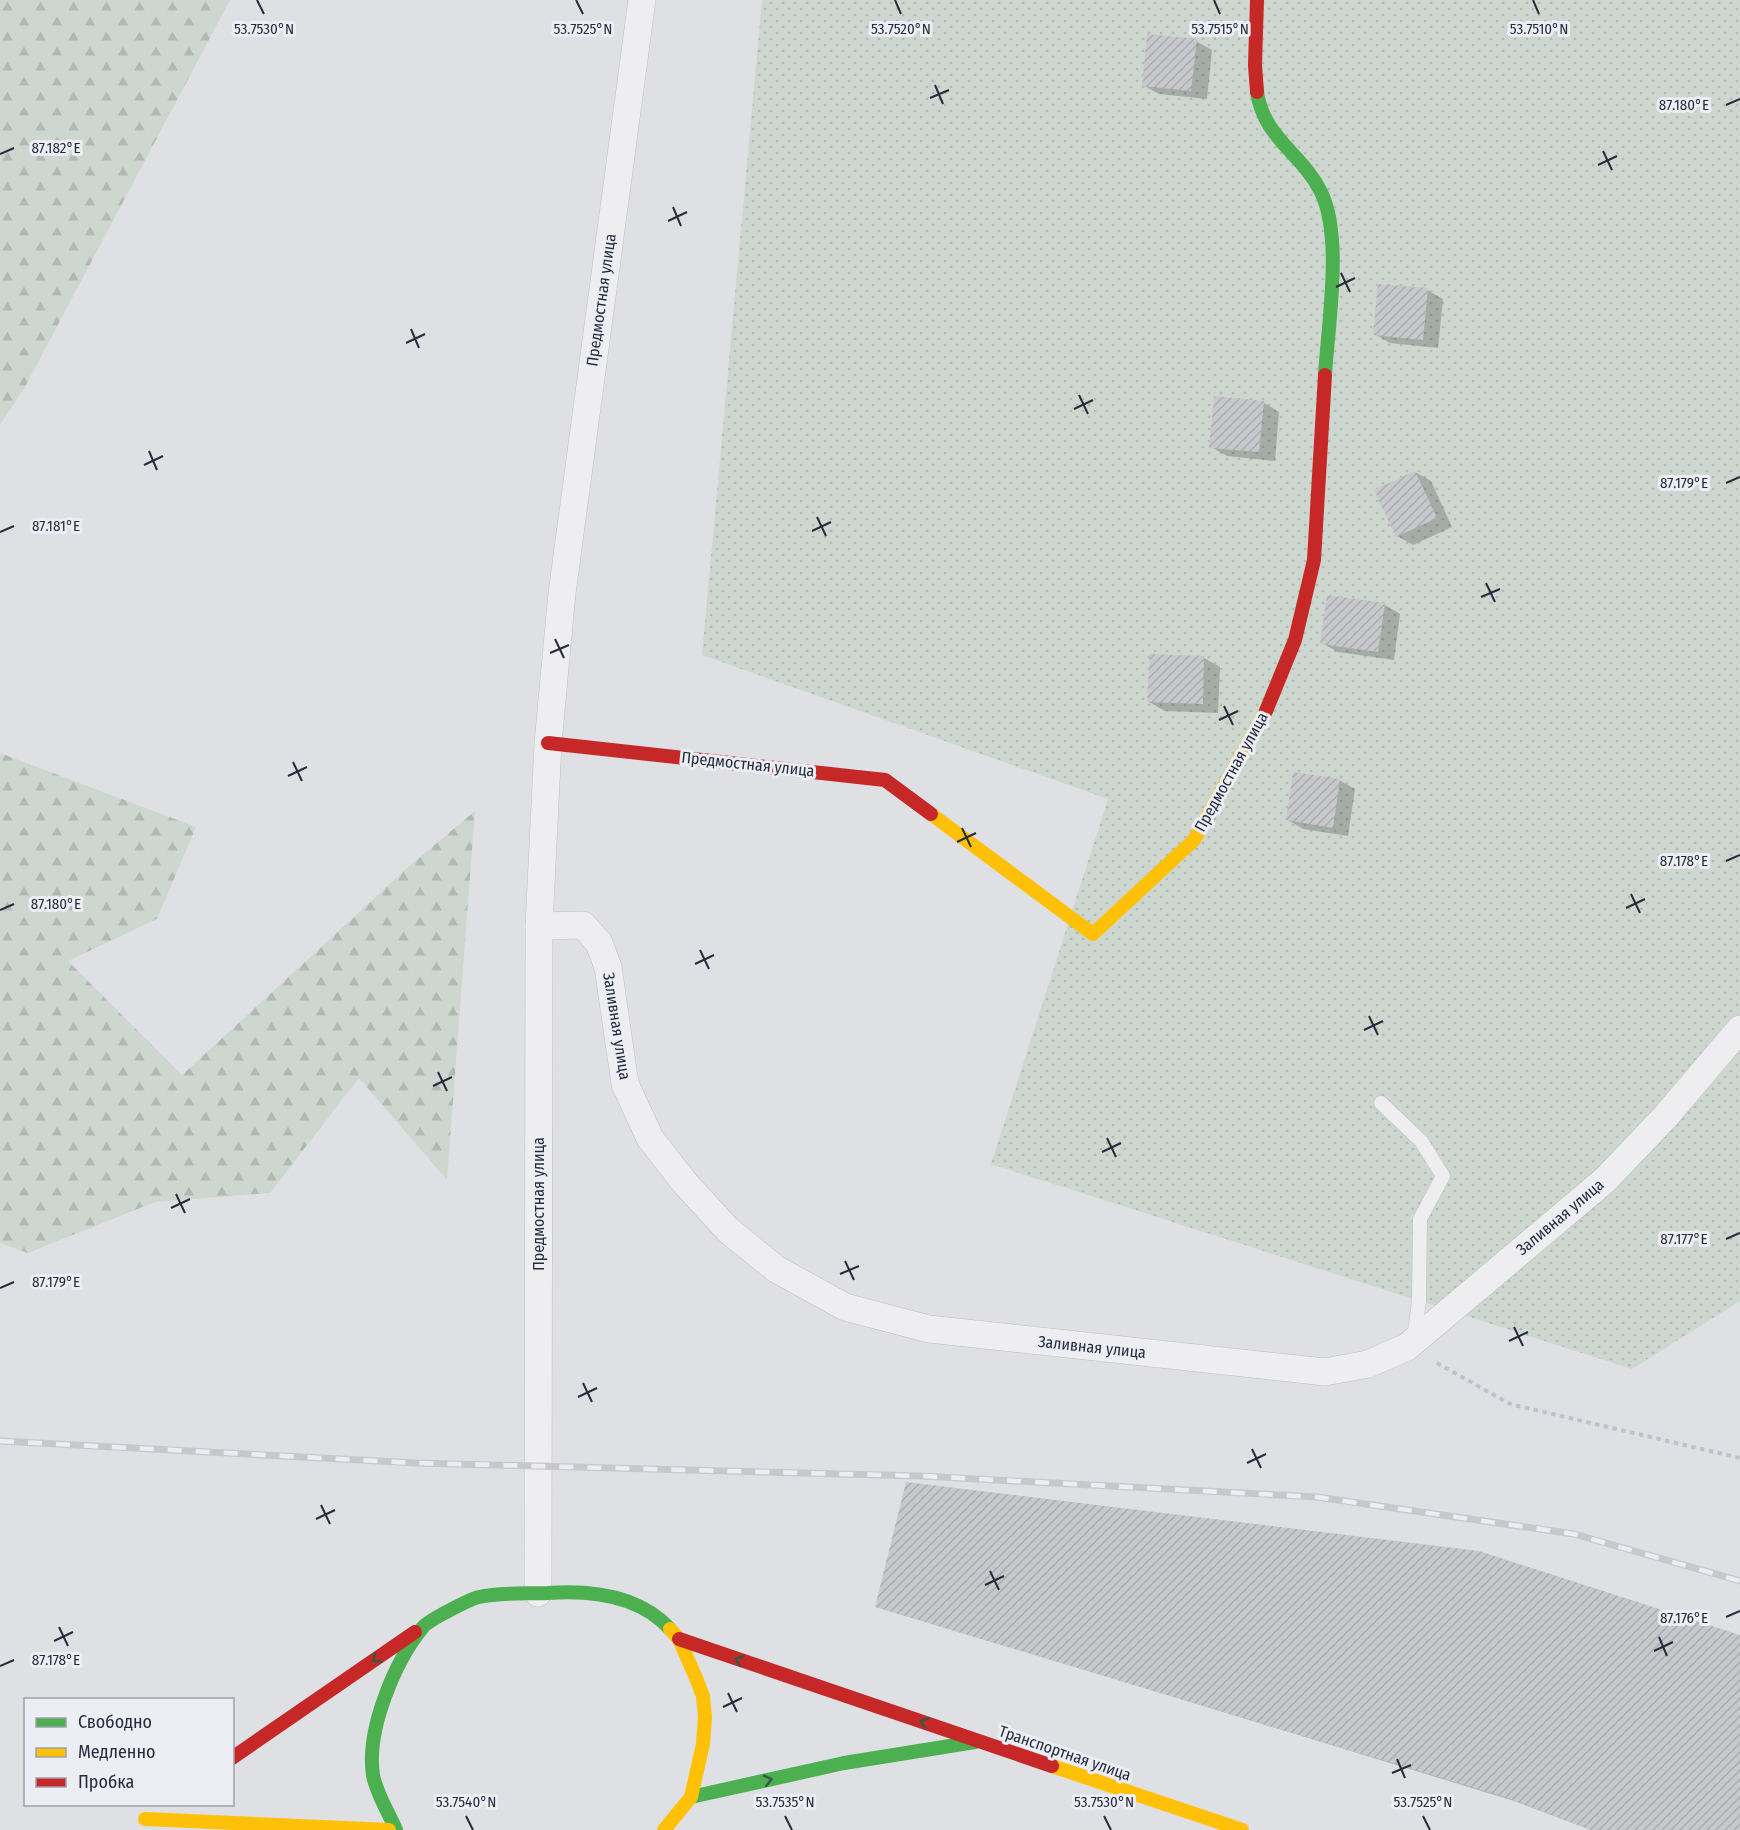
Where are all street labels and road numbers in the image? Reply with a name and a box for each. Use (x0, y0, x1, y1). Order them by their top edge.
street label: Предмостная улица (582, 232, 620, 368)
street label: Предмостная улица (1190, 709, 1272, 835)
street label: Предмостная улица (681, 748, 816, 780)
street label: Заливная улица (599, 971, 635, 1081)
street label: Предмостная улица (529, 1137, 548, 1271)
street label: Заливная улица (1512, 1175, 1608, 1259)
street label: Заливная улица (1037, 1332, 1147, 1362)
street label: Транспортная улица (996, 1721, 1134, 1785)

